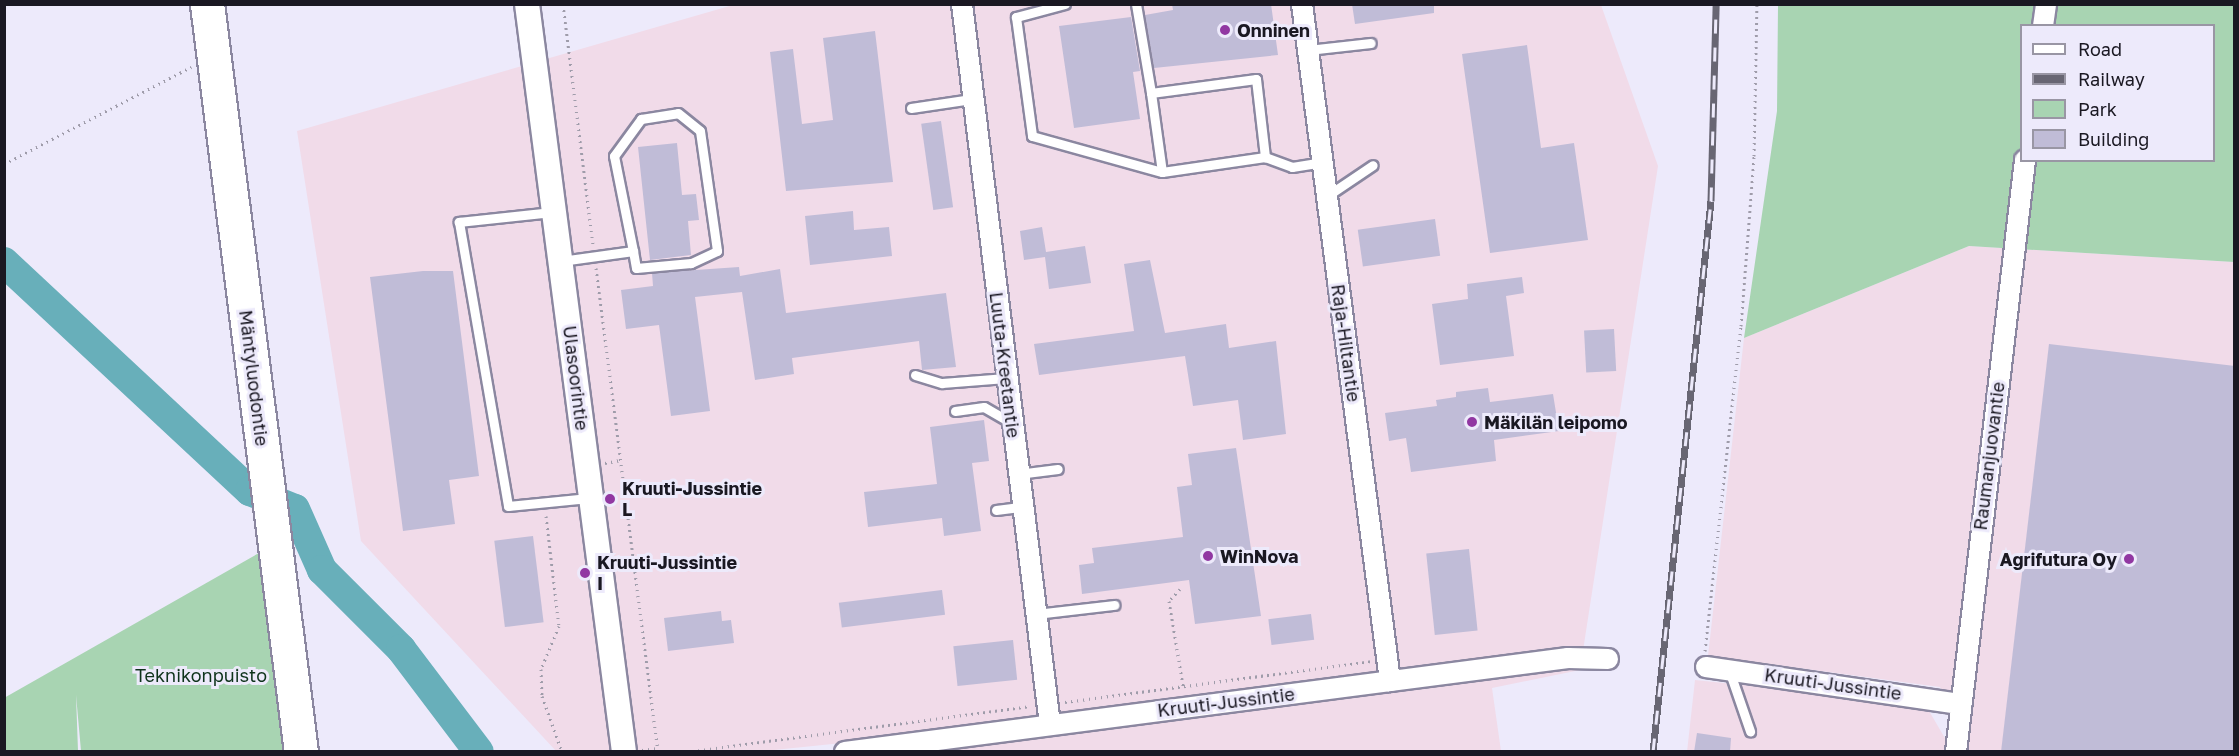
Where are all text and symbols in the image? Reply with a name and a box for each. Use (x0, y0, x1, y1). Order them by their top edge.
place label: Onninen (1237, 19, 1310, 41)
marker: Onninen (1218, 23, 1232, 37)
legend (2020, 24, 2215, 162)
text: Road (2078, 38, 2122, 60)
text: Railway (2078, 68, 2145, 90)
text: Park (2078, 98, 2117, 120)
text: Building (2078, 128, 2149, 150)
street label: Raja-Hiltantie (1327, 283, 1365, 403)
street label: Luuta-Kreetantie (985, 291, 1025, 439)
street label: Mäntyluodontie (235, 309, 273, 447)
street label: Ulasoorintie (559, 324, 593, 432)
street label: Raumanjuovantie (1969, 380, 2009, 532)
place label: Mäkilän leipomo (1484, 411, 1628, 433)
marker: Mäkilän leipomo (1465, 415, 1479, 429)
place label: Kruuti-Jussintie L (622, 478, 762, 520)
marker: Kruuti-Jussintie L (603, 492, 617, 506)
place label: WinNova (1220, 545, 1299, 567)
place label: Agrifutura Oy (2000, 548, 2117, 570)
marker: WinNova (1201, 549, 1215, 563)
place label: Kruuti-Jussintie I (597, 552, 737, 594)
marker: Agrifutura Oy (2122, 552, 2136, 566)
marker: Kruuti-Jussintie I (578, 566, 592, 580)
park label: Teknikonpuisto (135, 664, 267, 686)
street label: Kruuti-Jussintie (1763, 664, 1903, 704)
street label: Kruuti-Jussintie (1156, 683, 1296, 721)

